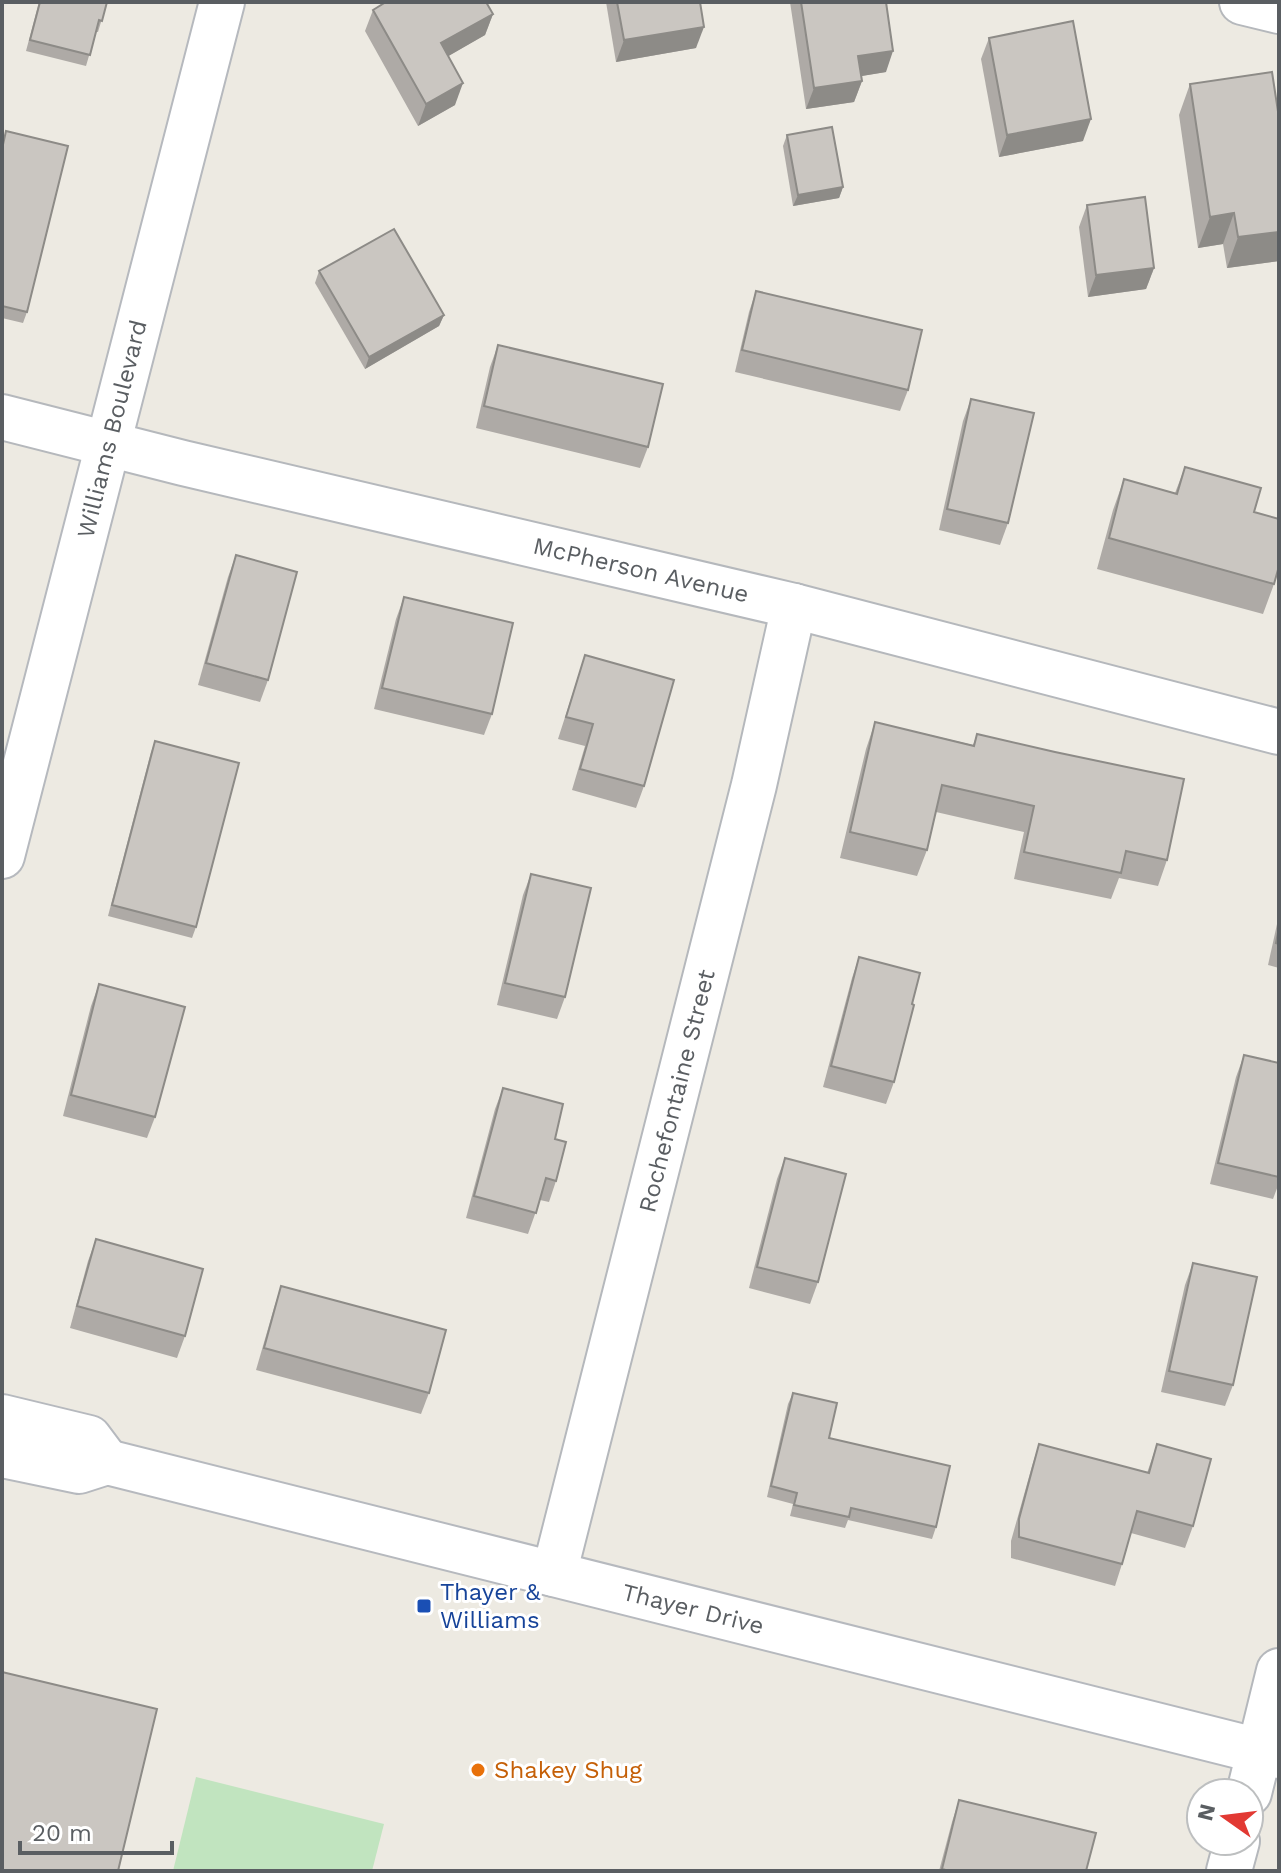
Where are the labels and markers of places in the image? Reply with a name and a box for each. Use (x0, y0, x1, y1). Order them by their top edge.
place label: Thayer & Williams (440, 1578, 541, 1634)
marker: Thayer & Williams (415, 1597, 433, 1615)
place label: Shakey Shug (494, 1756, 642, 1784)
marker: Shakey Shug (469, 1761, 487, 1779)

